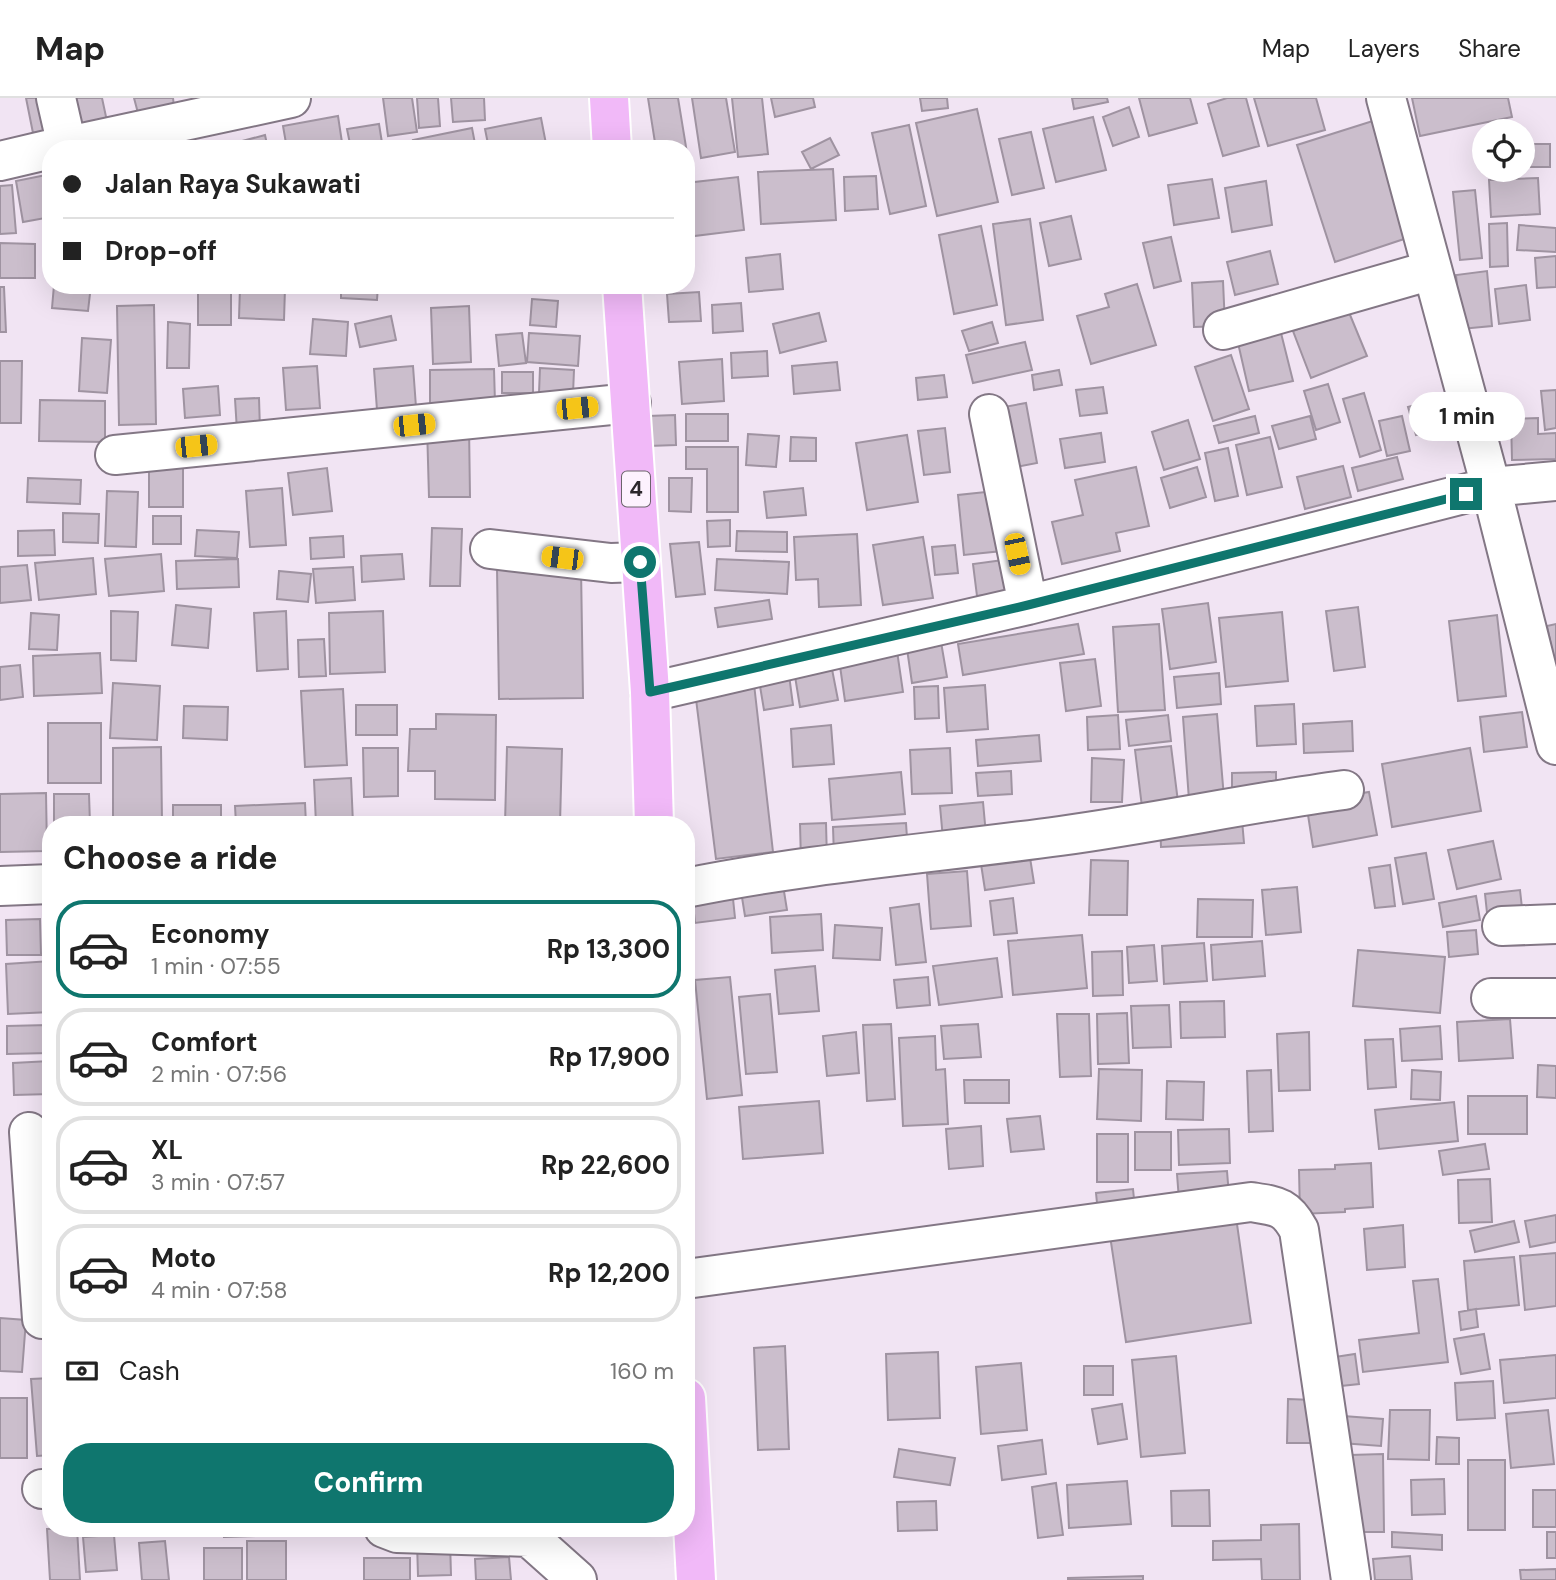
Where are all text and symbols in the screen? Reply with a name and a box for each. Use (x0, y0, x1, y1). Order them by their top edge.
text: Map (35, 27, 105, 70)
text: Map (1262, 33, 1310, 64)
text: Layers (1348, 33, 1420, 64)
text: Share (1458, 33, 1521, 64)
map controls (1472, 119, 1535, 182)
button: locate (1472, 119, 1535, 182)
text: Jalan Raya Sukawati (105, 167, 361, 201)
text: Drop-off (105, 234, 217, 268)
callout: 1 min (1408, 392, 1524, 442)
car (556, 395, 599, 421)
text: 1 min (1439, 401, 1495, 431)
car (393, 412, 436, 438)
car (175, 433, 218, 459)
road number: 4 (622, 472, 650, 506)
route end (1450, 478, 1482, 510)
car (1003, 531, 1032, 577)
car (540, 545, 585, 571)
route start (624, 546, 656, 578)
text: Choose a ride (63, 837, 278, 879)
text: Economy (151, 917, 269, 951)
icon: car (67, 918, 130, 981)
text: Rp 13,300 (547, 932, 670, 966)
text: 1 min · 07:55 (151, 951, 281, 981)
text: Comfort (151, 1025, 257, 1059)
icon: car (67, 1026, 130, 1089)
text: Rp 17,900 (549, 1040, 670, 1074)
text: 2 min · 07:56 (151, 1059, 287, 1089)
text: XL (151, 1133, 183, 1167)
icon: car (67, 1134, 130, 1197)
text: Rp 22,600 (541, 1148, 670, 1182)
text: 3 min · 07:57 (151, 1167, 285, 1197)
text: Moto (151, 1241, 216, 1275)
icon: car (67, 1242, 130, 1305)
text: Rp 12,200 (548, 1256, 670, 1290)
text: 4 min · 07:58 (151, 1275, 287, 1305)
icon: cash (63, 1352, 101, 1390)
text: Cash (119, 1354, 180, 1388)
text: 160 m (610, 1356, 674, 1386)
button: Confirm (63, 1443, 674, 1523)

